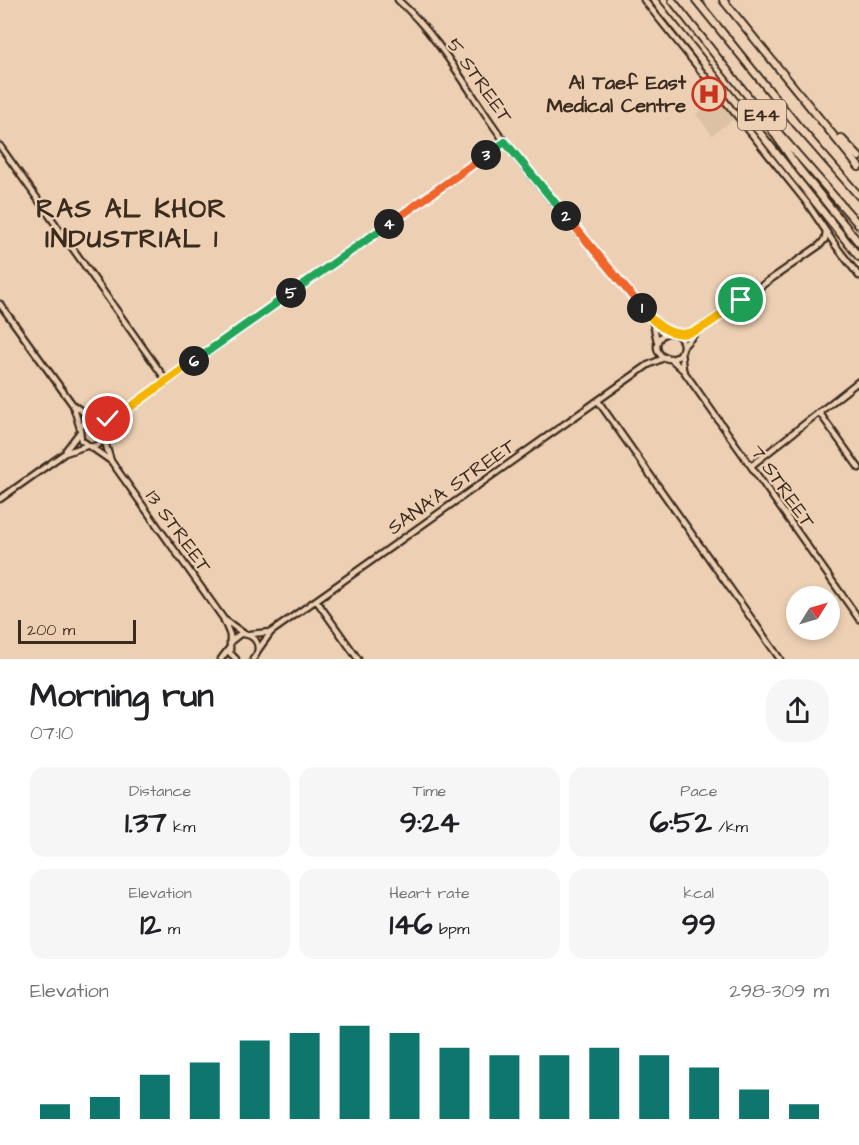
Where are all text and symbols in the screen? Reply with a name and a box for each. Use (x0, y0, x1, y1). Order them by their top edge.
street label: 5 STREET (440, 32, 519, 129)
place label: Al Taef East Medical Centre (546, 69, 687, 120)
hospital icon: Al Taef East Medical Centre (691, 76, 727, 112)
road number: E44 (738, 100, 786, 130)
pin: 3 (471, 140, 501, 170)
text: 3 (482, 144, 490, 166)
district label: RAS AL KHOR INDUSTRIAL 1 (36, 191, 228, 257)
pin: 2 (551, 201, 581, 231)
text: 2 (561, 205, 571, 227)
pin: 4 (374, 209, 404, 239)
text: 4 (384, 213, 394, 235)
pin (715, 274, 766, 325)
pin: 5 (276, 278, 306, 308)
text: 5 (285, 282, 297, 304)
icon: arrive (724, 283, 757, 316)
pin: 1 (627, 293, 657, 323)
text: 1 (641, 297, 643, 319)
pin: 6 (179, 346, 209, 376)
text: 6 (189, 350, 199, 372)
pin (82, 393, 133, 444)
icon: check (91, 402, 124, 435)
street label: SANA'A STREET (382, 432, 522, 542)
street label: 7 STREET (743, 439, 821, 534)
street label: 13 STREET (139, 484, 218, 579)
north arrow (786, 586, 840, 640)
map controls (786, 586, 840, 640)
scale bar (18, 617, 136, 644)
text: 200 m (27, 619, 75, 641)
text: Morning run (30, 673, 214, 719)
button: share (766, 679, 829, 742)
text: 07:10 (30, 719, 73, 747)
text: Distance (129, 780, 191, 802)
text: Time (413, 780, 446, 802)
text: Pace (680, 780, 717, 802)
text: 1.37 (125, 802, 167, 844)
text: 9:24 (400, 802, 459, 844)
text: 6:52 (650, 802, 712, 844)
text: km (167, 816, 195, 838)
text: /km (712, 816, 748, 838)
text: Elevation (129, 882, 192, 904)
text: Heart rate (389, 882, 470, 904)
text: kcal (684, 882, 714, 904)
text: 12 (140, 904, 161, 946)
text: 146 (390, 904, 433, 946)
text: 99 (682, 904, 716, 946)
text: m (161, 918, 180, 940)
text: bpm (433, 918, 469, 940)
text: Elevation (30, 977, 109, 1005)
text: 298–309 m (729, 977, 829, 1005)

